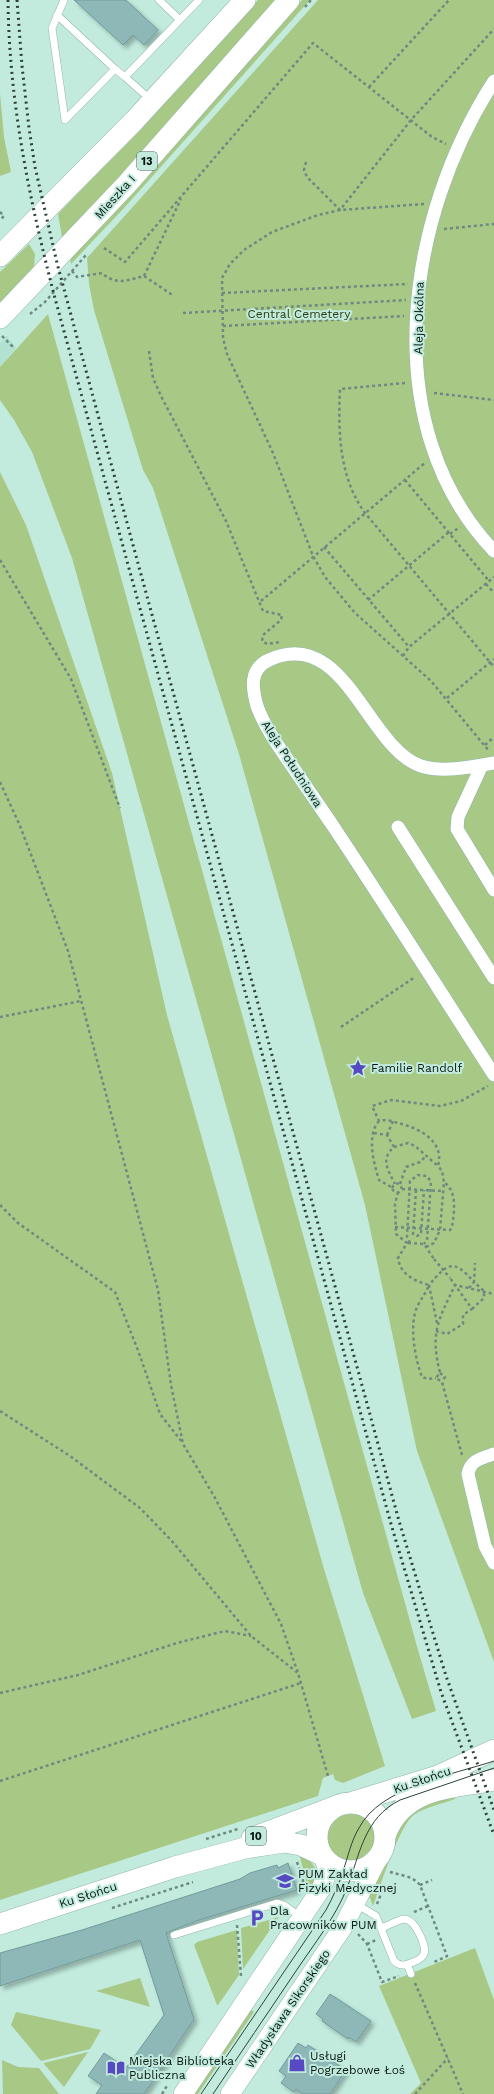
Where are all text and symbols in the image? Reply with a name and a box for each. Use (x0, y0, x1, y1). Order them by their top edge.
road number: 13 (137, 152, 157, 170)
street label: Mieszka I (92, 172, 138, 222)
street label: Aleja Okólna (411, 281, 427, 355)
park label: Central Cemetery (248, 307, 351, 321)
street label: Aleja Południowa (259, 718, 325, 810)
place icon: Familie Randolf (348, 1058, 368, 1078)
place label: Familie Randolf (371, 1061, 463, 1075)
street label: Ku Słońcu (391, 1764, 453, 1796)
road number: 10 (246, 1827, 266, 1845)
place label: PUM Zakład Fizyki Medycznej (298, 1867, 397, 1895)
school or university icon: PUM Zakład Fizyki Medycznej (275, 1871, 295, 1891)
street label: Ku Słońcu (57, 1879, 119, 1911)
place label: Dla Pracowników PUM (270, 1904, 377, 1932)
parking icon: Dla Pracowników PUM (247, 1908, 267, 1928)
street label: Władysława Sikorskiego (243, 1947, 333, 2071)
place label: Usługi Pogrzebowe Łoś (310, 2049, 405, 2077)
shop icon: Usługi Pogrzebowe Łoś (287, 2053, 307, 2073)
place label: Miejska Biblioteka Publiczna (129, 2054, 234, 2082)
library icon: Miejska Biblioteka Publiczna (106, 2058, 126, 2078)

